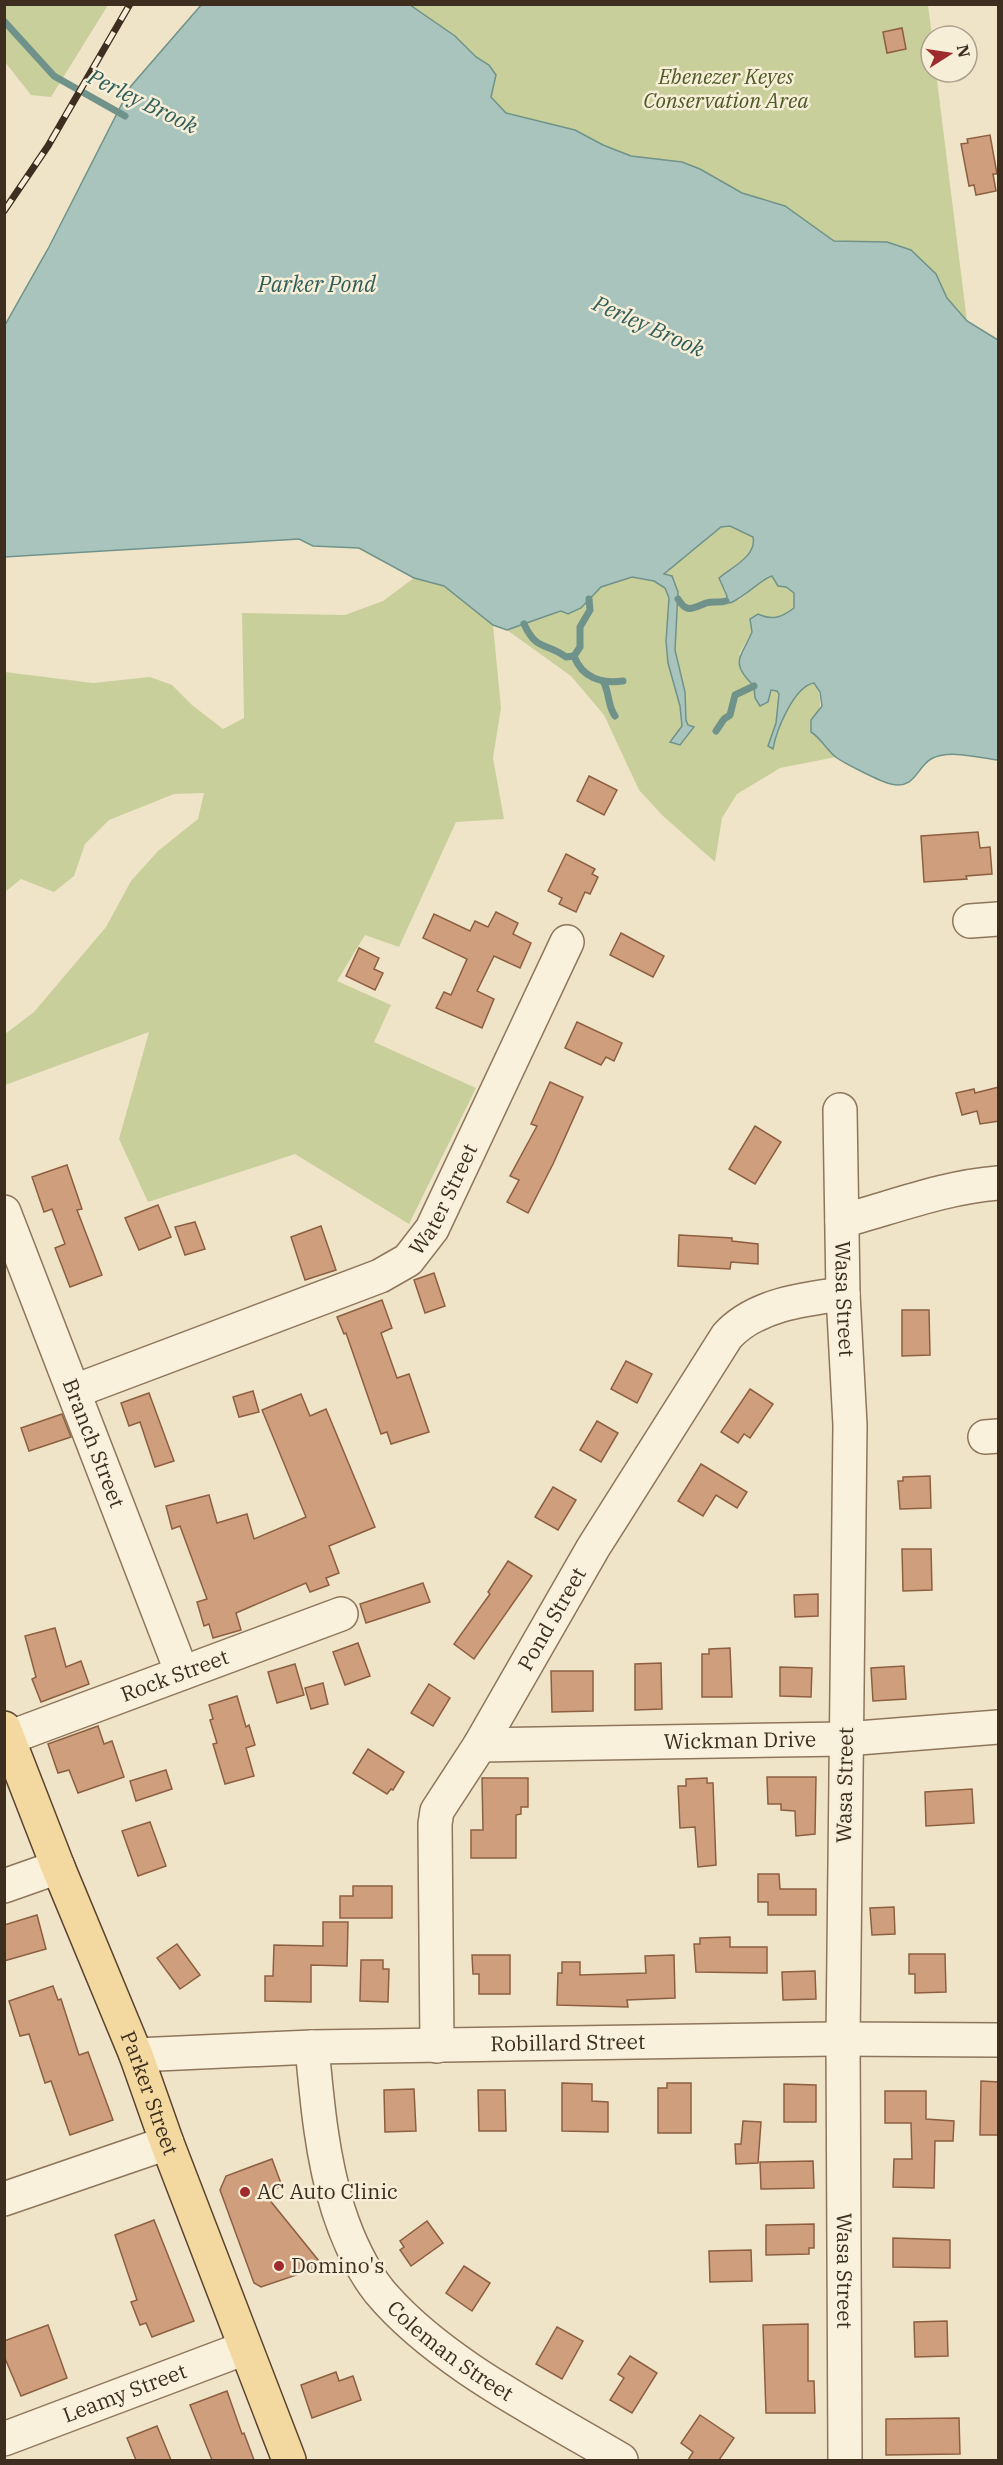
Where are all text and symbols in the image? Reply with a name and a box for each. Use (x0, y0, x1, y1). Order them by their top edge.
north arrow (919, 24, 979, 84)
text: N (953, 43, 975, 59)
water label: Perley Brook (82, 61, 203, 140)
park label: Ebenezer Keyes Conservation Area (643, 62, 809, 114)
water label: Parker Pond (257, 269, 377, 298)
water label: Perley Brook (588, 288, 710, 363)
street label: Water Street (402, 1139, 483, 1260)
street label: Wasa Street (829, 1241, 861, 1358)
street label: Branch Street (57, 1374, 132, 1512)
street label: Pond Street (511, 1562, 592, 1675)
street label: Rock Street (117, 1642, 232, 1708)
street label: Wickman Drive (663, 1724, 816, 1755)
street label: Wasa Street (829, 1727, 859, 1843)
street label: Parker Street (115, 2026, 185, 2159)
street label: Robillard Street (490, 2027, 645, 2057)
place label: AC Auto Clinic (257, 2177, 398, 2205)
marker: AC Auto Clinic (238, 2185, 252, 2199)
street label: Wasa Street (831, 2213, 859, 2329)
place label: Domino's (291, 2251, 384, 2279)
marker: Domino's (272, 2259, 286, 2273)
street label: Coleman Street (381, 2294, 519, 2407)
street label: Leamy Street (58, 2356, 190, 2429)

